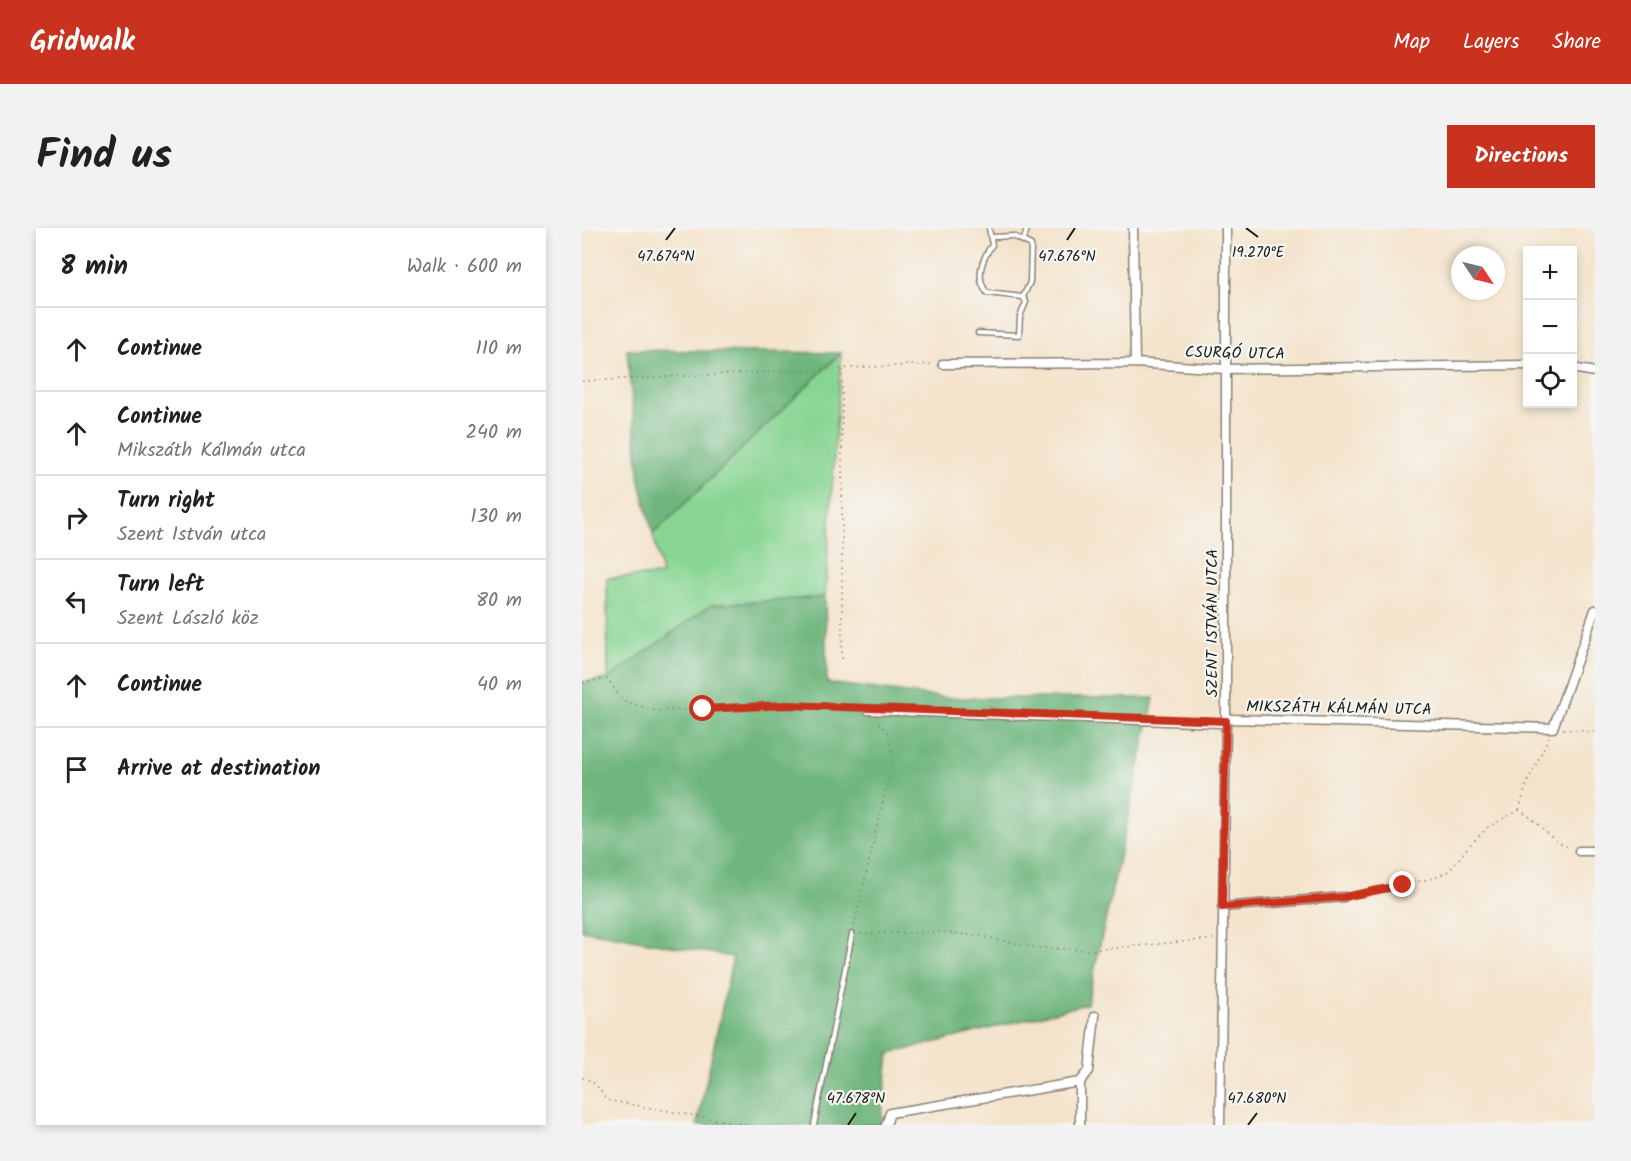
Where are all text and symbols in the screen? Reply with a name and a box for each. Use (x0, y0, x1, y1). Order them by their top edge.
text: Gridwalk (30, 20, 135, 65)
text: Map (1393, 26, 1430, 59)
text: Layers (1463, 26, 1519, 59)
text: Share (1552, 26, 1601, 59)
text: Find us (36, 123, 172, 190)
button: Directions (1447, 125, 1595, 188)
text: 19.270°E (1232, 241, 1286, 265)
text: 47.674°N (637, 245, 695, 269)
text: 47.676°N (1038, 245, 1096, 269)
text: 8 min (60, 246, 128, 288)
north arrow (1451, 246, 1505, 300)
map controls (1523, 246, 1577, 408)
button: + (1523, 246, 1577, 300)
text: Walk · 600 m (407, 251, 522, 283)
button: − (1523, 300, 1577, 354)
text: Continue (117, 332, 202, 367)
icon: ahead (60, 333, 93, 366)
text: 110 m (476, 333, 522, 365)
street label: CSURGÓ UTCA (1185, 340, 1286, 367)
button: locate (1523, 354, 1577, 408)
text: Continue (117, 400, 202, 435)
icon: ahead (60, 417, 93, 450)
text: 240 m (465, 417, 522, 449)
text: Mikszáth Kálmán utca (117, 435, 306, 467)
text: Turn right (117, 484, 215, 519)
icon: right (60, 501, 93, 534)
text: 130 m (470, 501, 522, 533)
text: Szent István utca (117, 519, 267, 551)
street label: SZENT ISTVÁN UTCA (1200, 548, 1225, 697)
text: Turn left (117, 568, 204, 603)
icon: left (60, 585, 93, 618)
text: 80 m (476, 585, 522, 617)
text: Szent László köz (117, 603, 259, 635)
text: Continue (117, 668, 202, 703)
icon: ahead (60, 669, 93, 702)
text: 40 m (477, 669, 522, 701)
street label: MIKSZÁTH KÁLMÁN UTCA (1246, 694, 1432, 723)
route start (689, 695, 715, 721)
text: Arrive at destination (117, 752, 320, 787)
icon: arrive (60, 753, 93, 786)
route end (1389, 871, 1415, 897)
text: 47.678°N (827, 1087, 885, 1111)
text: 47.680°N (1228, 1087, 1286, 1111)

